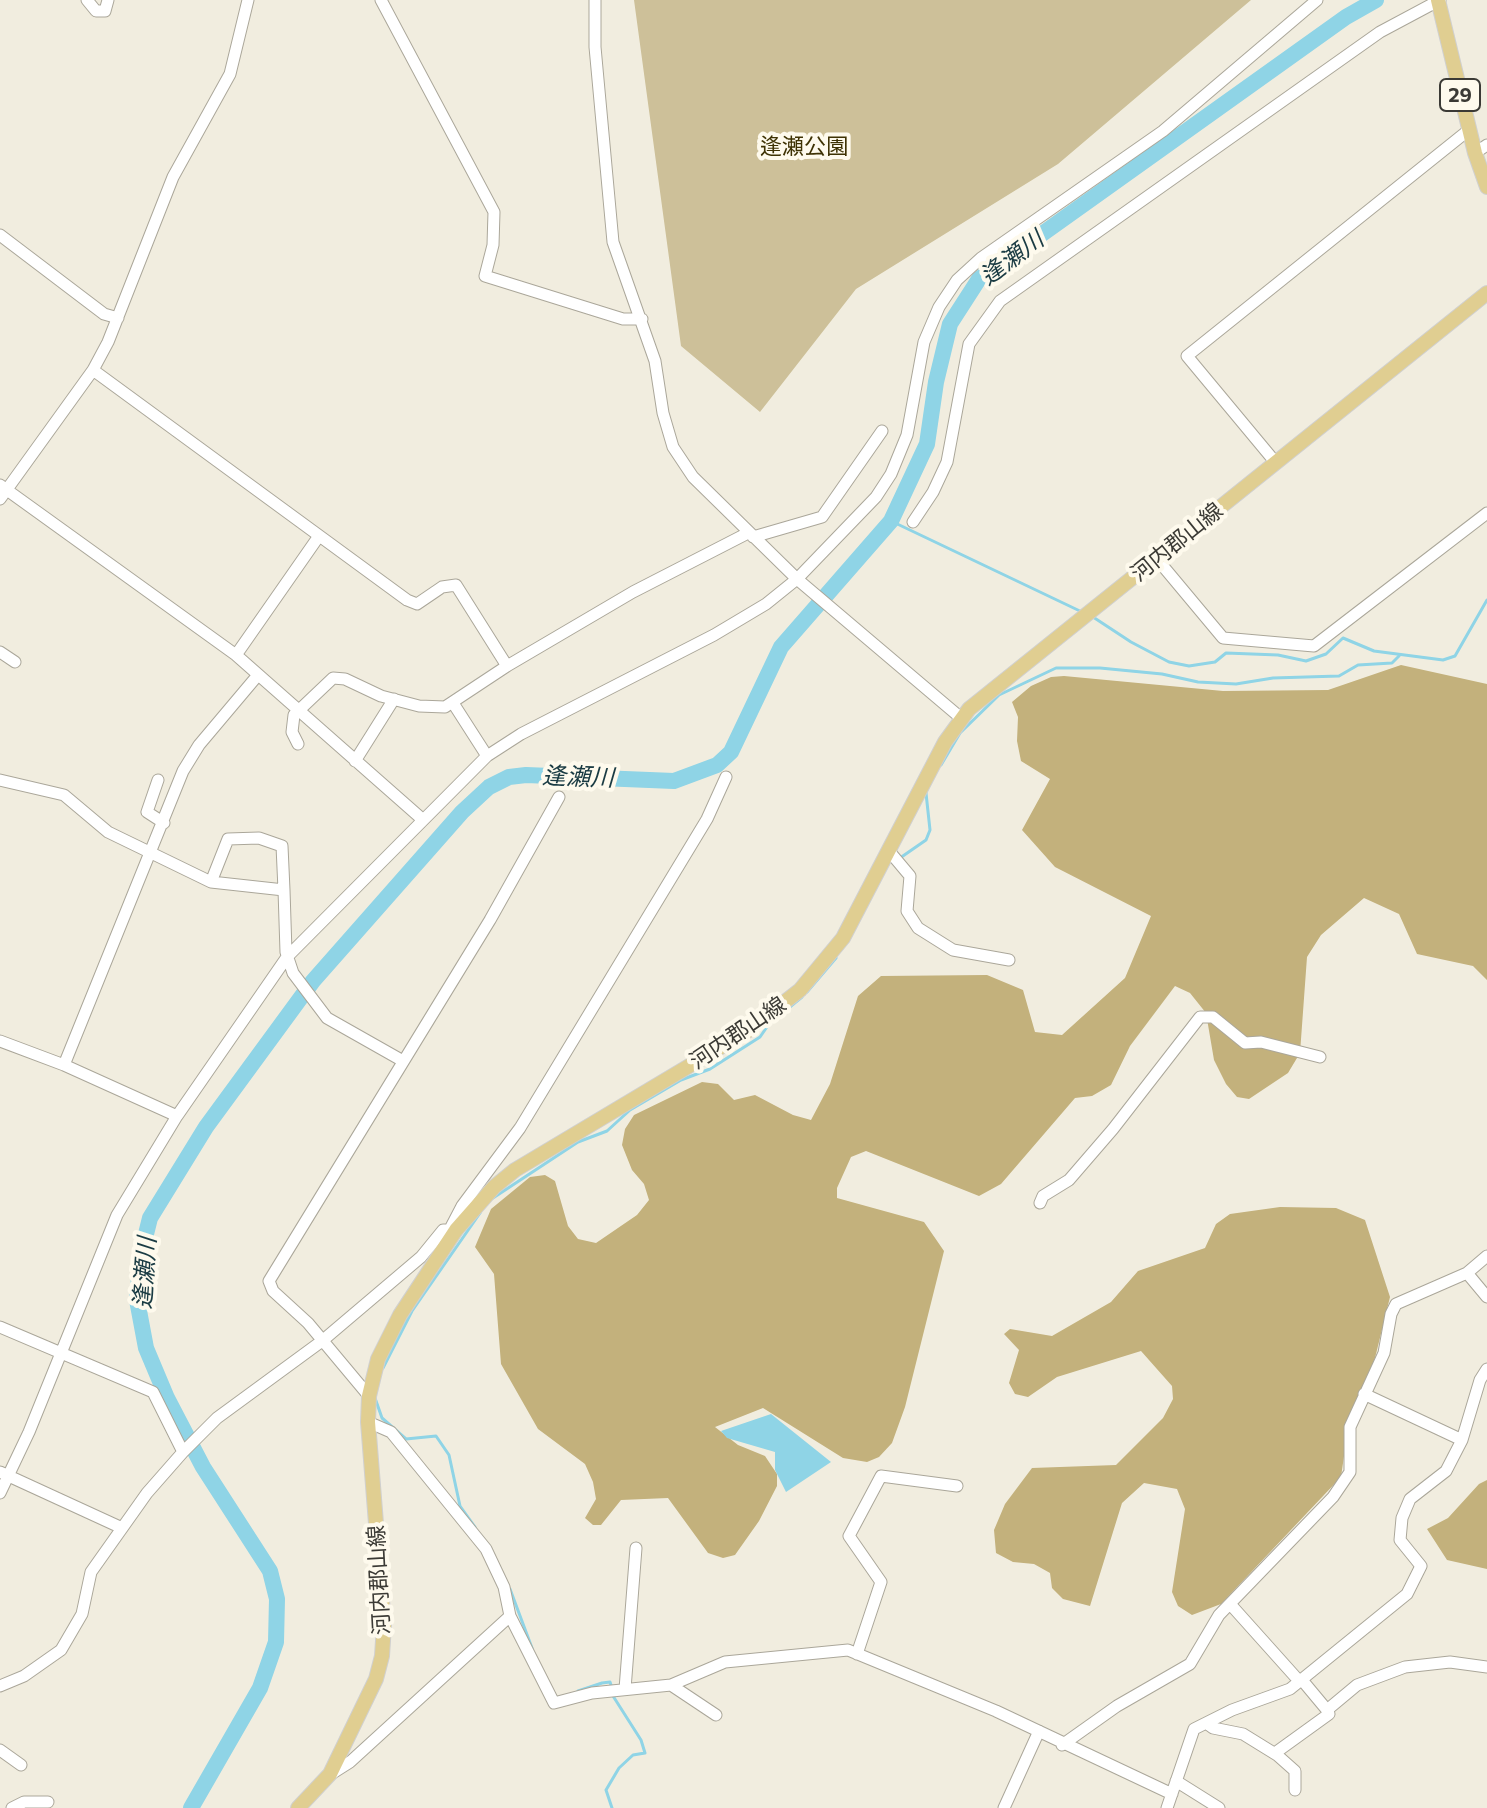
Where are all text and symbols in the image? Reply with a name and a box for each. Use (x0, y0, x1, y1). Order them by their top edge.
road number: 29 (1440, 79, 1480, 111)
park label: 逢瀬公園 (760, 134, 848, 160)
water label: 逢瀬川 (975, 225, 1049, 291)
street label: 河内郡山線 (1126, 497, 1228, 587)
water label: 逢瀬川 (542, 761, 614, 793)
street label: 河内郡山線 (685, 991, 791, 1075)
water label: 逢瀬川 (128, 1236, 162, 1310)
street label: 河内郡山線 (363, 1524, 395, 1636)

